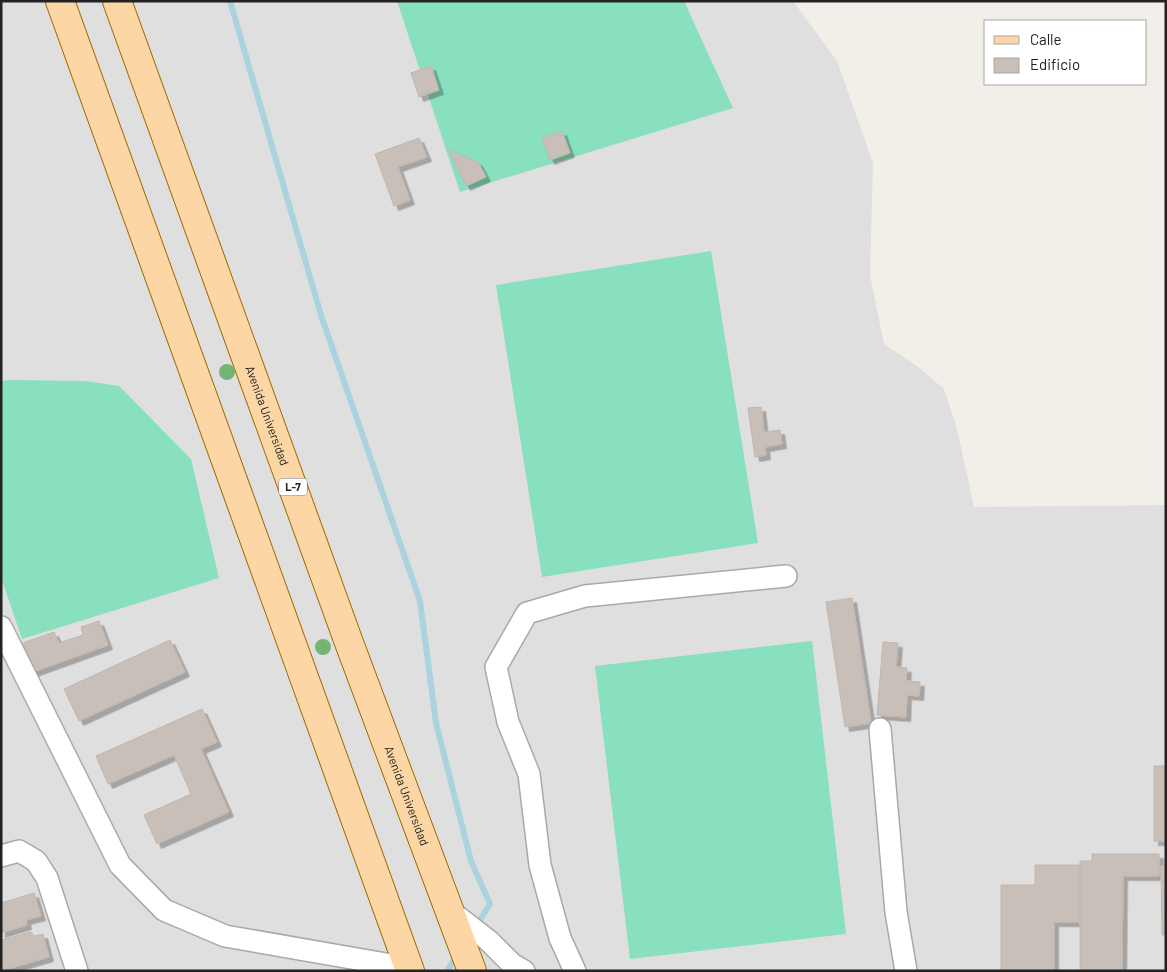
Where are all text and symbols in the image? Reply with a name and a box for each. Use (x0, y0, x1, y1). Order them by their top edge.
legend (984, 20, 1147, 85)
text: Calle (1030, 30, 1062, 48)
text: Edificio (1030, 55, 1080, 73)
street label: Avenida Universidad (243, 364, 292, 467)
road number: L-7 (279, 478, 307, 496)
street label: Avenida Universidad (382, 744, 432, 847)

